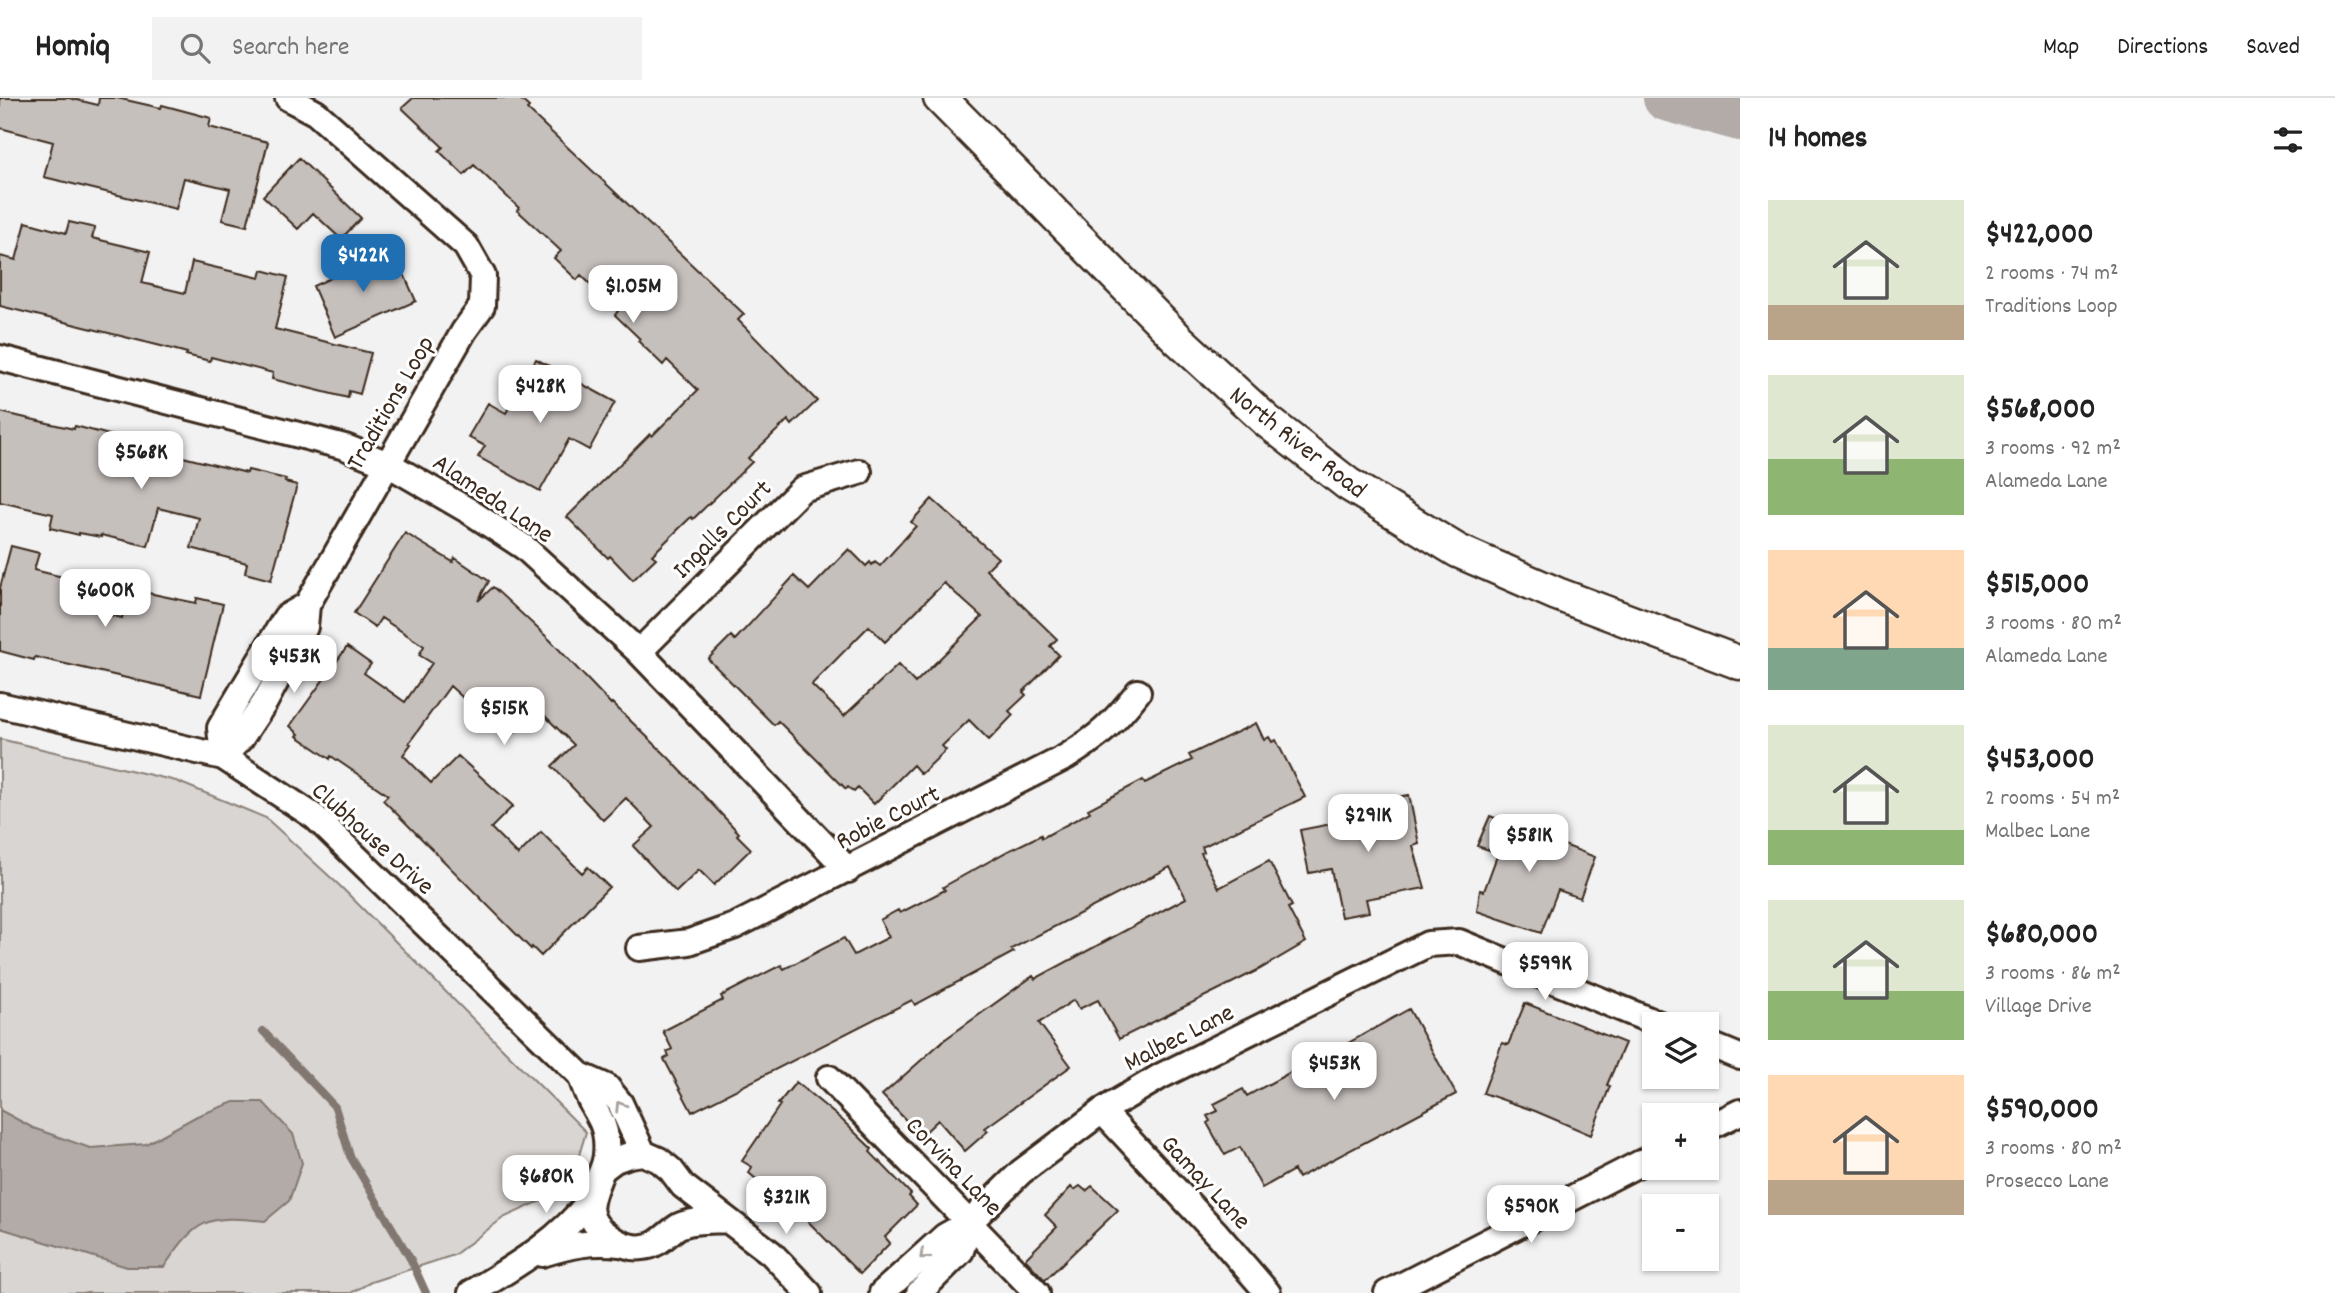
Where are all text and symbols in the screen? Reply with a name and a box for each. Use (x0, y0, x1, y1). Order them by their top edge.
search box (152, 17, 642, 80)
text: Homiq (35, 25, 110, 72)
icon: search (176, 29, 214, 67)
text: Search here (232, 30, 349, 67)
text: Map (2043, 31, 2079, 65)
text: Directions (2117, 31, 2208, 65)
text: Saved (2246, 31, 2300, 65)
text: 14 homes (1768, 119, 1867, 162)
icon: filters (2269, 121, 2307, 159)
text: $422,000 (1985, 215, 2094, 258)
icon: home (1824, 228, 1908, 312)
pin: $422K (314, 234, 412, 294)
text: $422K (337, 240, 389, 273)
text: 2 rooms · 74 m² (1985, 258, 2118, 291)
pin: $1.05M (576, 266, 690, 325)
text: $1.05M (604, 271, 662, 304)
text: Traditions Loop (1985, 291, 2118, 324)
street label: Traditions Loop (339, 330, 446, 478)
pin: $428K (491, 366, 589, 425)
text: $428K (514, 371, 566, 404)
street label: North River Road (1220, 378, 1373, 509)
text: $568,000 (1985, 390, 2096, 433)
icon: home (1824, 403, 1908, 487)
pin: $568K (92, 432, 190, 491)
text: 3 rooms · 92 m² (1985, 433, 2121, 466)
text: $568K (114, 437, 168, 470)
street label: Alameda Lane (424, 446, 560, 554)
text: Alameda Lane (1985, 466, 2108, 499)
street label: Ingalls Court (665, 472, 782, 589)
text: $515,000 (1985, 565, 2089, 608)
pin: $600K (56, 570, 154, 629)
text: $600K (76, 575, 134, 608)
icon: home (1824, 578, 1908, 662)
text: 3 rooms · 80 m² (1985, 608, 2122, 641)
pin: $453K (245, 636, 343, 695)
text: $453K (268, 641, 320, 674)
text: Alameda Lane (1985, 641, 2108, 674)
pin: $515K (455, 688, 553, 747)
text: $515K (480, 693, 528, 726)
text: $453,000 (1985, 740, 2095, 783)
icon: home (1824, 753, 1908, 837)
street label: Clubhouse Drive (302, 774, 441, 905)
street label: Robie Court (830, 777, 947, 861)
text: 2 rooms · 54 m² (1985, 783, 2120, 816)
pin: $291K (1319, 794, 1417, 854)
text: $291K (1344, 800, 1392, 833)
pin: $581K (1480, 814, 1578, 874)
text: Malbec Lane (1985, 816, 2090, 849)
text: $581K (1505, 820, 1553, 853)
text: $680,000 (1985, 915, 2098, 958)
icon: home (1824, 928, 1908, 1012)
pin: $599K (1496, 942, 1594, 1002)
text: $599K (1518, 948, 1572, 981)
text: 3 rooms · 86 m² (1985, 958, 2121, 991)
text: Village Drive (1985, 991, 2092, 1024)
street label: Malbec Lane (1118, 996, 1241, 1083)
map controls (1642, 1012, 1719, 1271)
button: layers (1642, 1012, 1719, 1089)
pin: $453K (1285, 1042, 1383, 1102)
text: $453K (1308, 1048, 1360, 1081)
text: $590,000 (1985, 1090, 2099, 1133)
one-way arrow (616, 1100, 629, 1113)
button: + (1642, 1103, 1719, 1180)
icon: home (1824, 1103, 1908, 1187)
street label: Corvina Lane (895, 1109, 1010, 1226)
street label: Gamay Lane (1151, 1128, 1258, 1239)
text: 3 rooms · 80 m² (1985, 1133, 2122, 1166)
pin: $680K (497, 1156, 595, 1215)
text: $680K (518, 1161, 574, 1194)
text: Prosecco Lane (1985, 1166, 2109, 1199)
pin: $321K (737, 1176, 835, 1236)
text: $321K (762, 1182, 810, 1215)
pin: $590K (1482, 1186, 1580, 1245)
text: $590K (1503, 1191, 1559, 1224)
button: − (1642, 1194, 1719, 1271)
one-way arrow (919, 1247, 932, 1259)

